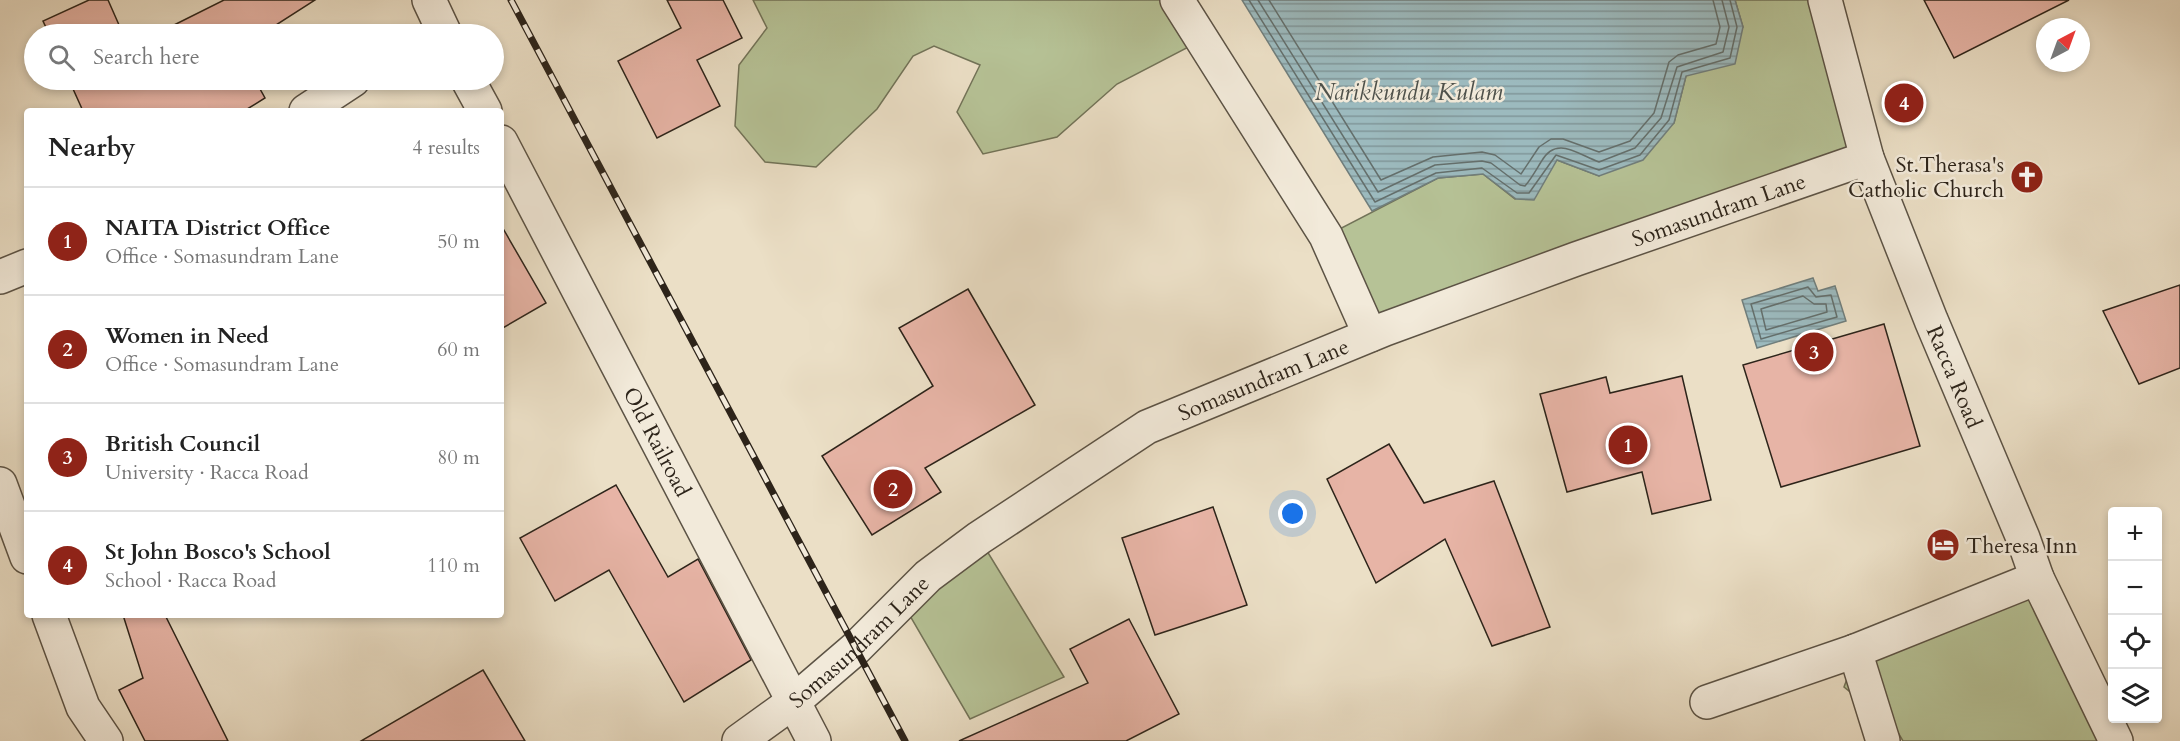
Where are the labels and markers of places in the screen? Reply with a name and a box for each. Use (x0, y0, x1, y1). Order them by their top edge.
pin: 4 (1884, 80, 1924, 126)
place label: St.Therasa's Catholic Church (1848, 150, 2004, 205)
church icon: St.Therasa's Catholic Church (2009, 159, 2045, 195)
pin: 3 (1794, 330, 1834, 374)
pin: 1 (1608, 422, 1648, 468)
pin: 2 (874, 466, 912, 512)
hotel icon: Theresa Inn (1925, 527, 1961, 563)
place label: Theresa Inn (1966, 531, 2078, 561)

